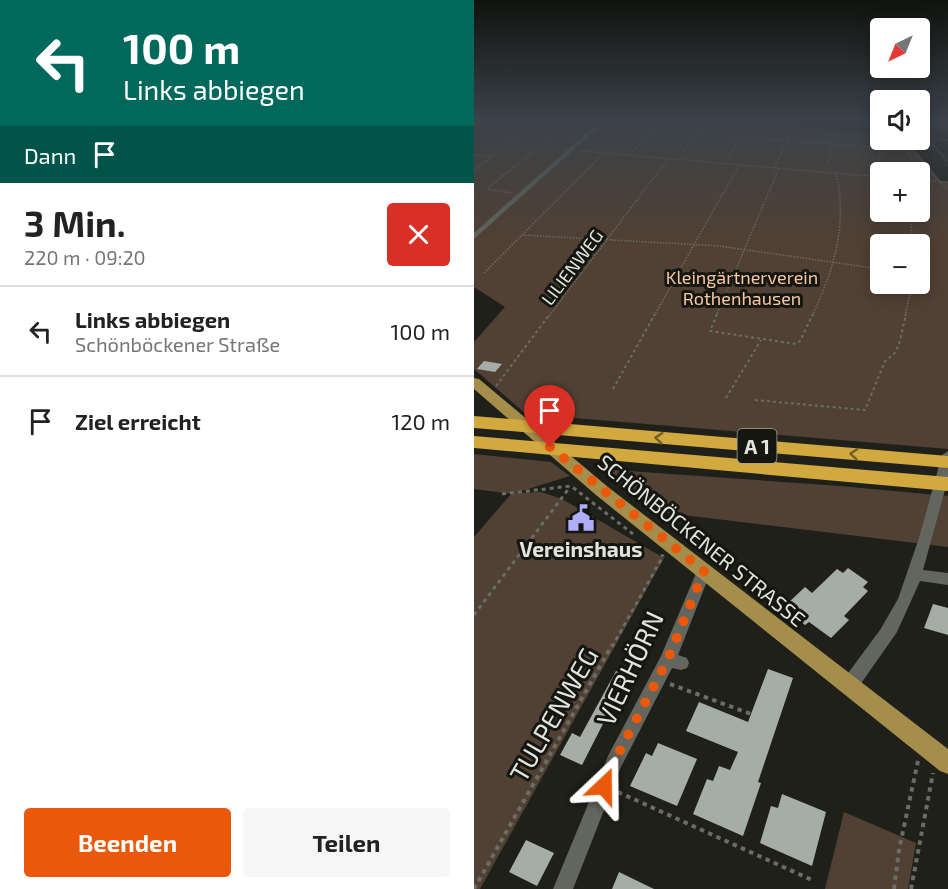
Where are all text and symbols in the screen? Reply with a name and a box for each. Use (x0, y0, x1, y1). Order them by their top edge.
north arrow (870, 18, 930, 78)
map controls (870, 18, 930, 294)
text: 100 m (123, 22, 240, 72)
icon: left (24, 24, 102, 102)
text: Links abbiegen (123, 73, 305, 105)
button: sound (870, 90, 930, 150)
icon: arrive (88, 138, 121, 171)
text: Dann (24, 142, 76, 168)
button: + (870, 162, 930, 222)
text: 3 Min. (24, 201, 125, 244)
button: close (387, 203, 450, 266)
street label: LILIENWEG (536, 225, 608, 309)
button: − (870, 234, 930, 294)
text: 220 m · 09:20 (24, 245, 146, 269)
park label: Kleingärtnerverein Rothenhausen (666, 266, 818, 309)
text: Links abbiegen (75, 306, 230, 332)
icon: left (24, 315, 57, 348)
text: 100 m (391, 318, 450, 344)
text: Schönböckener Straße (75, 332, 280, 356)
pin (524, 385, 575, 447)
icon: arrive (533, 394, 566, 427)
icon: arrive (24, 405, 57, 438)
text: Ziel erreicht (75, 408, 201, 434)
text: 120 m (391, 408, 450, 434)
road number: A 1 (738, 429, 776, 463)
one-way arrow (655, 432, 664, 445)
one-way arrow (849, 448, 858, 461)
street label: SCHÖNBÖCKENER STRASSE (593, 449, 811, 631)
public building icon: Vereinshaus (566, 503, 596, 533)
place label: Vereinshaus (520, 536, 642, 561)
street label: VIERHÖRN (589, 606, 669, 730)
street label: TULPENWEG (502, 642, 604, 786)
position arrow (572, 754, 636, 818)
button: Beenden (24, 808, 231, 877)
button: Teilen (243, 808, 450, 877)

